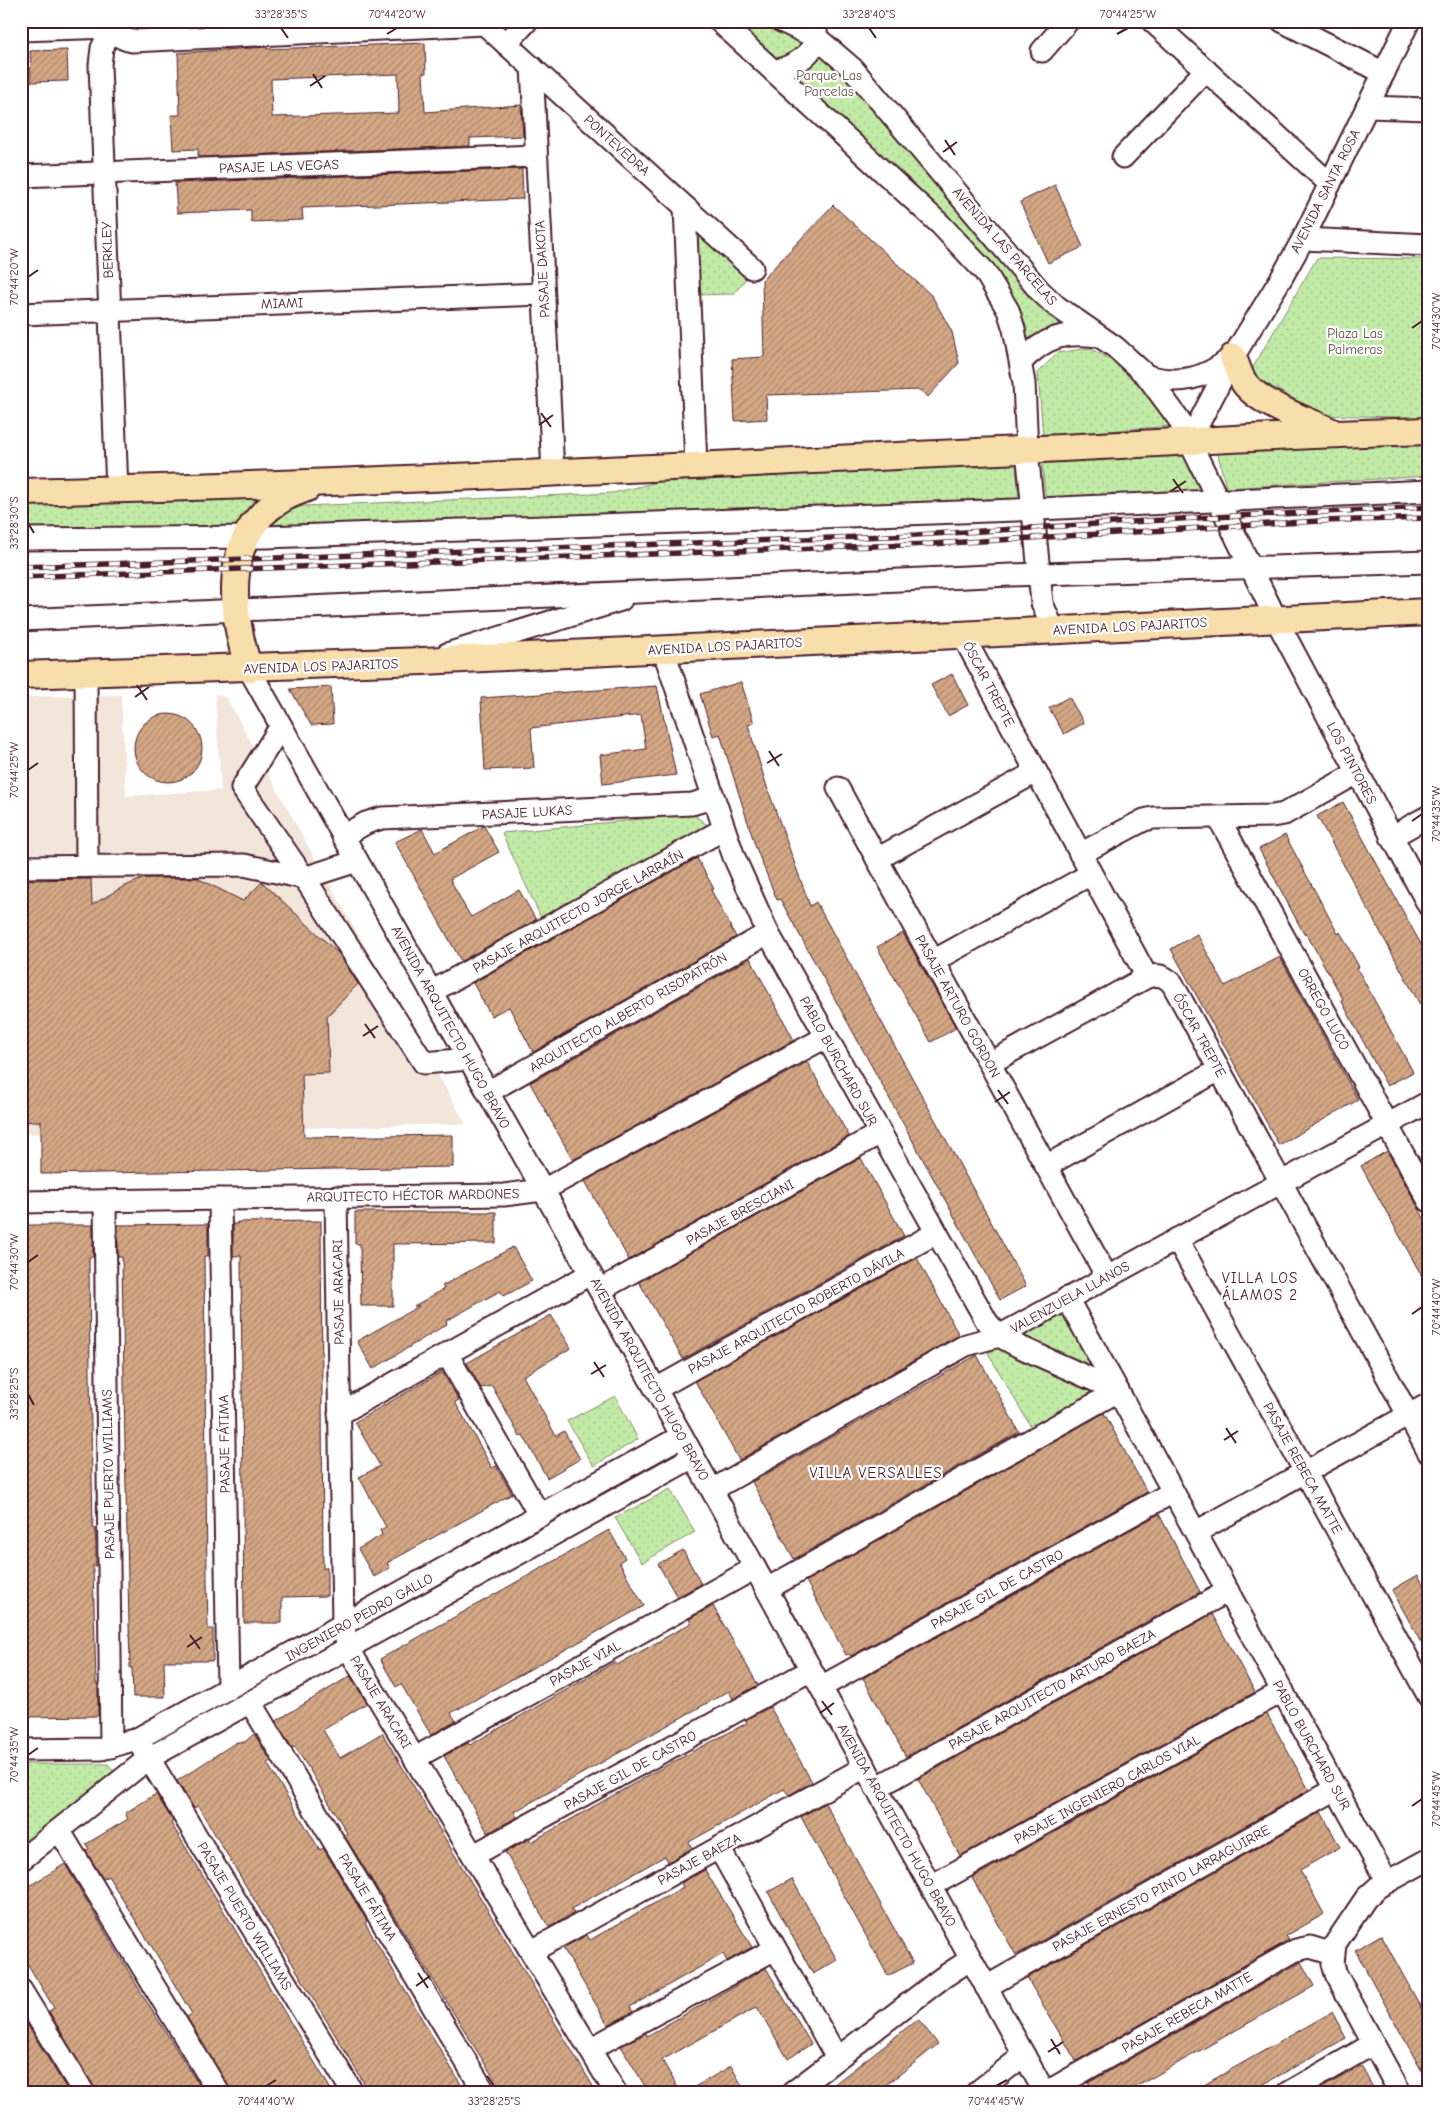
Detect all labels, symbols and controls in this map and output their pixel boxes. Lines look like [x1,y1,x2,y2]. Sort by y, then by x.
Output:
text: 33°28'35"S [255,7,308,21]
text: 70°44'20"W [368,7,426,21]
text: 33°28'40"S [843,7,896,21]
text: 70°44'25"W [1100,7,1157,21]
park label: Parque Las Parcelas [796,67,862,100]
street label: PONTEVEDRA [580,111,653,179]
street label: AVENIDA SANTA ROSA [1287,126,1364,256]
street label: PASAJE LAS VEGAS [219,156,340,177]
street label: AVENIDA LAS PARCELAS [949,184,1061,309]
street label: BERKLEY [98,220,117,279]
street label: PASAJE DAKOTA [531,220,554,318]
text: 70°44'20"W [7,248,21,306]
text: 70°44'30"W [1429,292,1443,350]
street label: MIAMI [260,294,304,313]
park label: Plaza Las Palmeras [1327,325,1383,358]
text: 33°28'30"S [7,496,21,550]
street label: AVENIDA LOS PAJARITOS [1052,614,1208,639]
street label: AVENIDA LOS PAJARITOS [647,634,803,659]
street label: ÓSCAR TREPTE [959,639,1018,730]
street label: AVENIDA LOS PAJARITOS [243,655,399,678]
street label: LOS PINTORES [1323,719,1380,807]
text: 70°44'25"W [7,741,21,798]
text: 70°44'35"W [1429,785,1443,842]
street label: PASAJE LUKAS [481,802,573,823]
street label: PASAJE ARQUITECTO JORGE LARRAÍN [470,846,687,977]
street label: AVENIDA ARQUITECTO HUGO BRAVO [387,923,514,1132]
street label: PASAJE ARTURO GORDON [911,932,1004,1081]
street label: ARQUITECTO ALBERTO RISOPATRÓN [526,949,730,1076]
street label: ORREGO LUCO [1294,965,1353,1053]
street label: ÓSCAR TREPTE [1169,990,1230,1081]
street label: PABLO BURCHARD SUR [796,994,881,1129]
street label: PASAJE BRESCIANI [683,1176,797,1249]
street label: ARQUITECTO HÉCTOR MARDONES [306,1185,520,1206]
text: 70°44'30"W [7,1233,21,1291]
street label: PASAJE ARACARI [329,1239,348,1345]
street label: PASAJE ARQUITECTO ROBERTO DÁVILA [685,1245,907,1378]
street label: VALENZUELA LLANOS [1008,1257,1133,1337]
district label: VILLA LOS ÁLAMOS 2 [1222,1269,1298,1304]
street label: AVENIDA ARQUITECTO HUGO BRAVO [586,1275,713,1484]
text: 70°44'40"W [1429,1278,1443,1335]
text: 33°28'25"S [7,1367,21,1420]
street label: PASAJE PUERTO WILLIAMS [99,1389,118,1559]
street label: PASAJE FÁTIMA [215,1395,234,1493]
street label: PASAJE REBECA MATTE [1259,1399,1346,1537]
district label: VILLA VERSALLES [810,1464,943,1482]
street label: PASAJE GIL DE CASTRO [928,1546,1067,1633]
street label: INGENIERO PEDRO GALLO [282,1570,436,1665]
street label: PASAJE ARQUITECTO ARTURO BAEZA [946,1625,1159,1754]
street label: PASAJE VIAL [547,1637,624,1690]
street label: PASAJE ARACARI [346,1652,415,1752]
street label: PABLO BURCHARD SUR [1269,1678,1354,1813]
street label: AVENIDA ARQUITECTO HUGO BRAVO [833,1721,960,1930]
text: 70°44'35"W [7,1726,21,1783]
street label: PASAJE GIL DE CASTRO [561,1727,700,1814]
street label: PASAJE INGENIERO CARLOS VIAL [1011,1731,1203,1848]
text: 70°44'45"W [1429,1770,1443,1827]
street label: PASAJE ERNESTO PINTO LARRAGUIRRE [1049,1821,1273,1956]
street label: PASAJE BAEZA [655,1830,744,1889]
street label: PASAJE PUERTO WILLIAMS [194,1839,296,1994]
street label: PASAJE FÁTIMA [335,1851,400,1944]
street label: PASAJE REBECA MATTE [1119,1968,1256,2057]
text: 70°44'40"W [238,2094,295,2108]
text: 33°28'25"S [468,2094,521,2108]
text: 70°44'45"W [968,2094,1025,2108]

